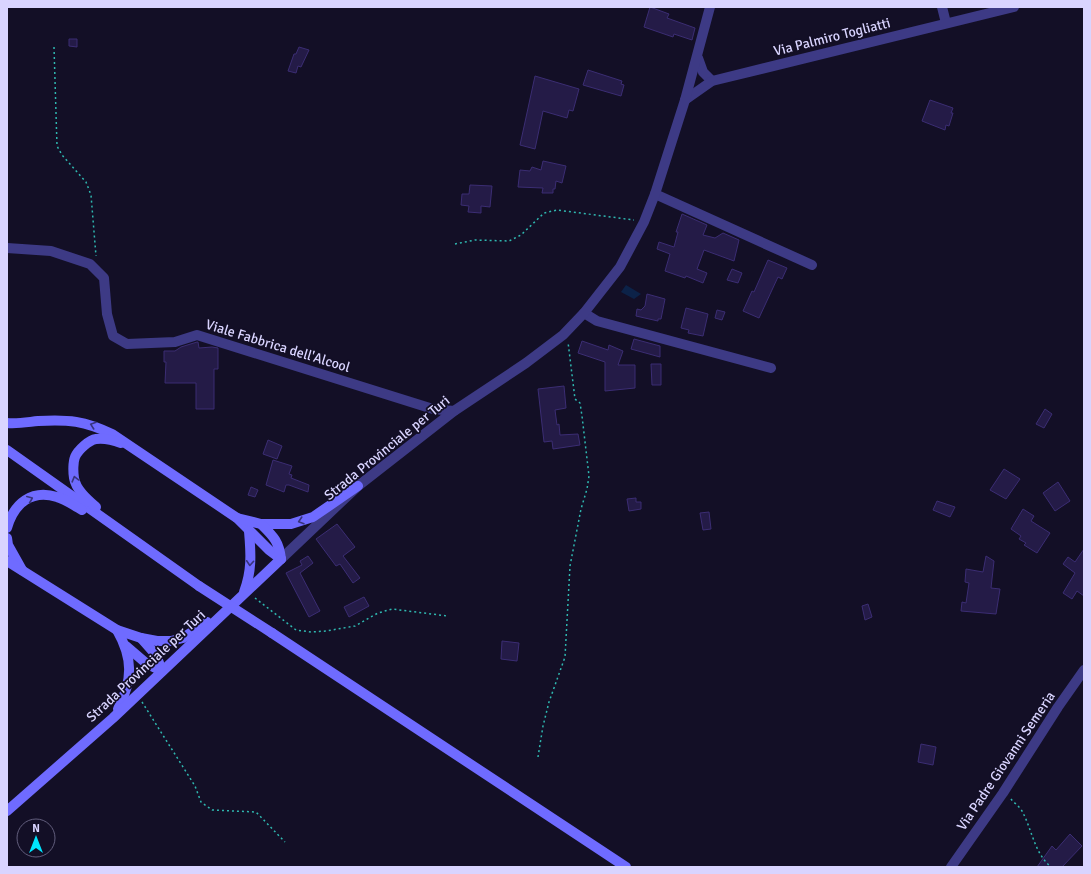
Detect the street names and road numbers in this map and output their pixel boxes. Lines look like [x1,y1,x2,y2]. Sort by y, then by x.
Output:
street label: Via Palmiro Togliatti [772,14,892,60]
street label: Viale Fabbrica dell'Alcool [204,316,352,376]
street label: Strada Provinciale per Turi [321,392,453,504]
street label: Strada Provinciale per Turi [83,606,209,726]
street label: Via Padre Giovanni Semeria [953,688,1059,834]

